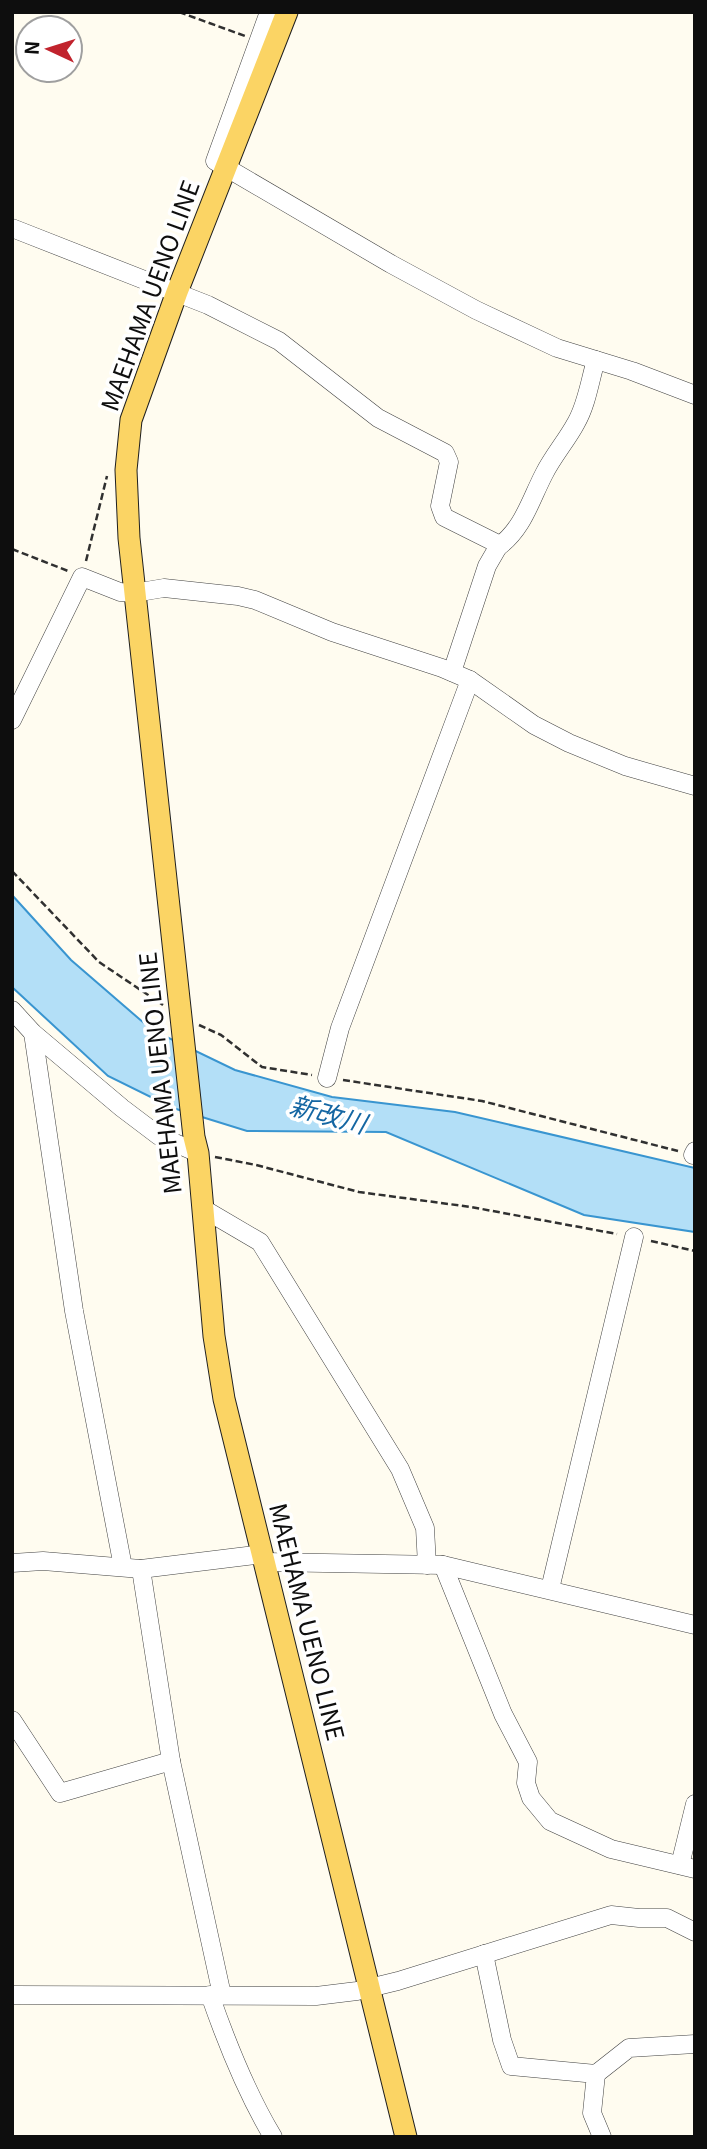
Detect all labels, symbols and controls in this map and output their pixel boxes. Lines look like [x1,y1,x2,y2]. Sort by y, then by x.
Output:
north arrow [14,14,84,84]
text: N [17,40,45,56]
street label: MAEHAMA UENO LINE [91,175,207,415]
street label: MAEHAMA UENO LINE [128,950,189,1196]
water label: 新改川 [286,1085,374,1141]
street label: MAEHAMA UENO LINE [262,1499,355,1744]

